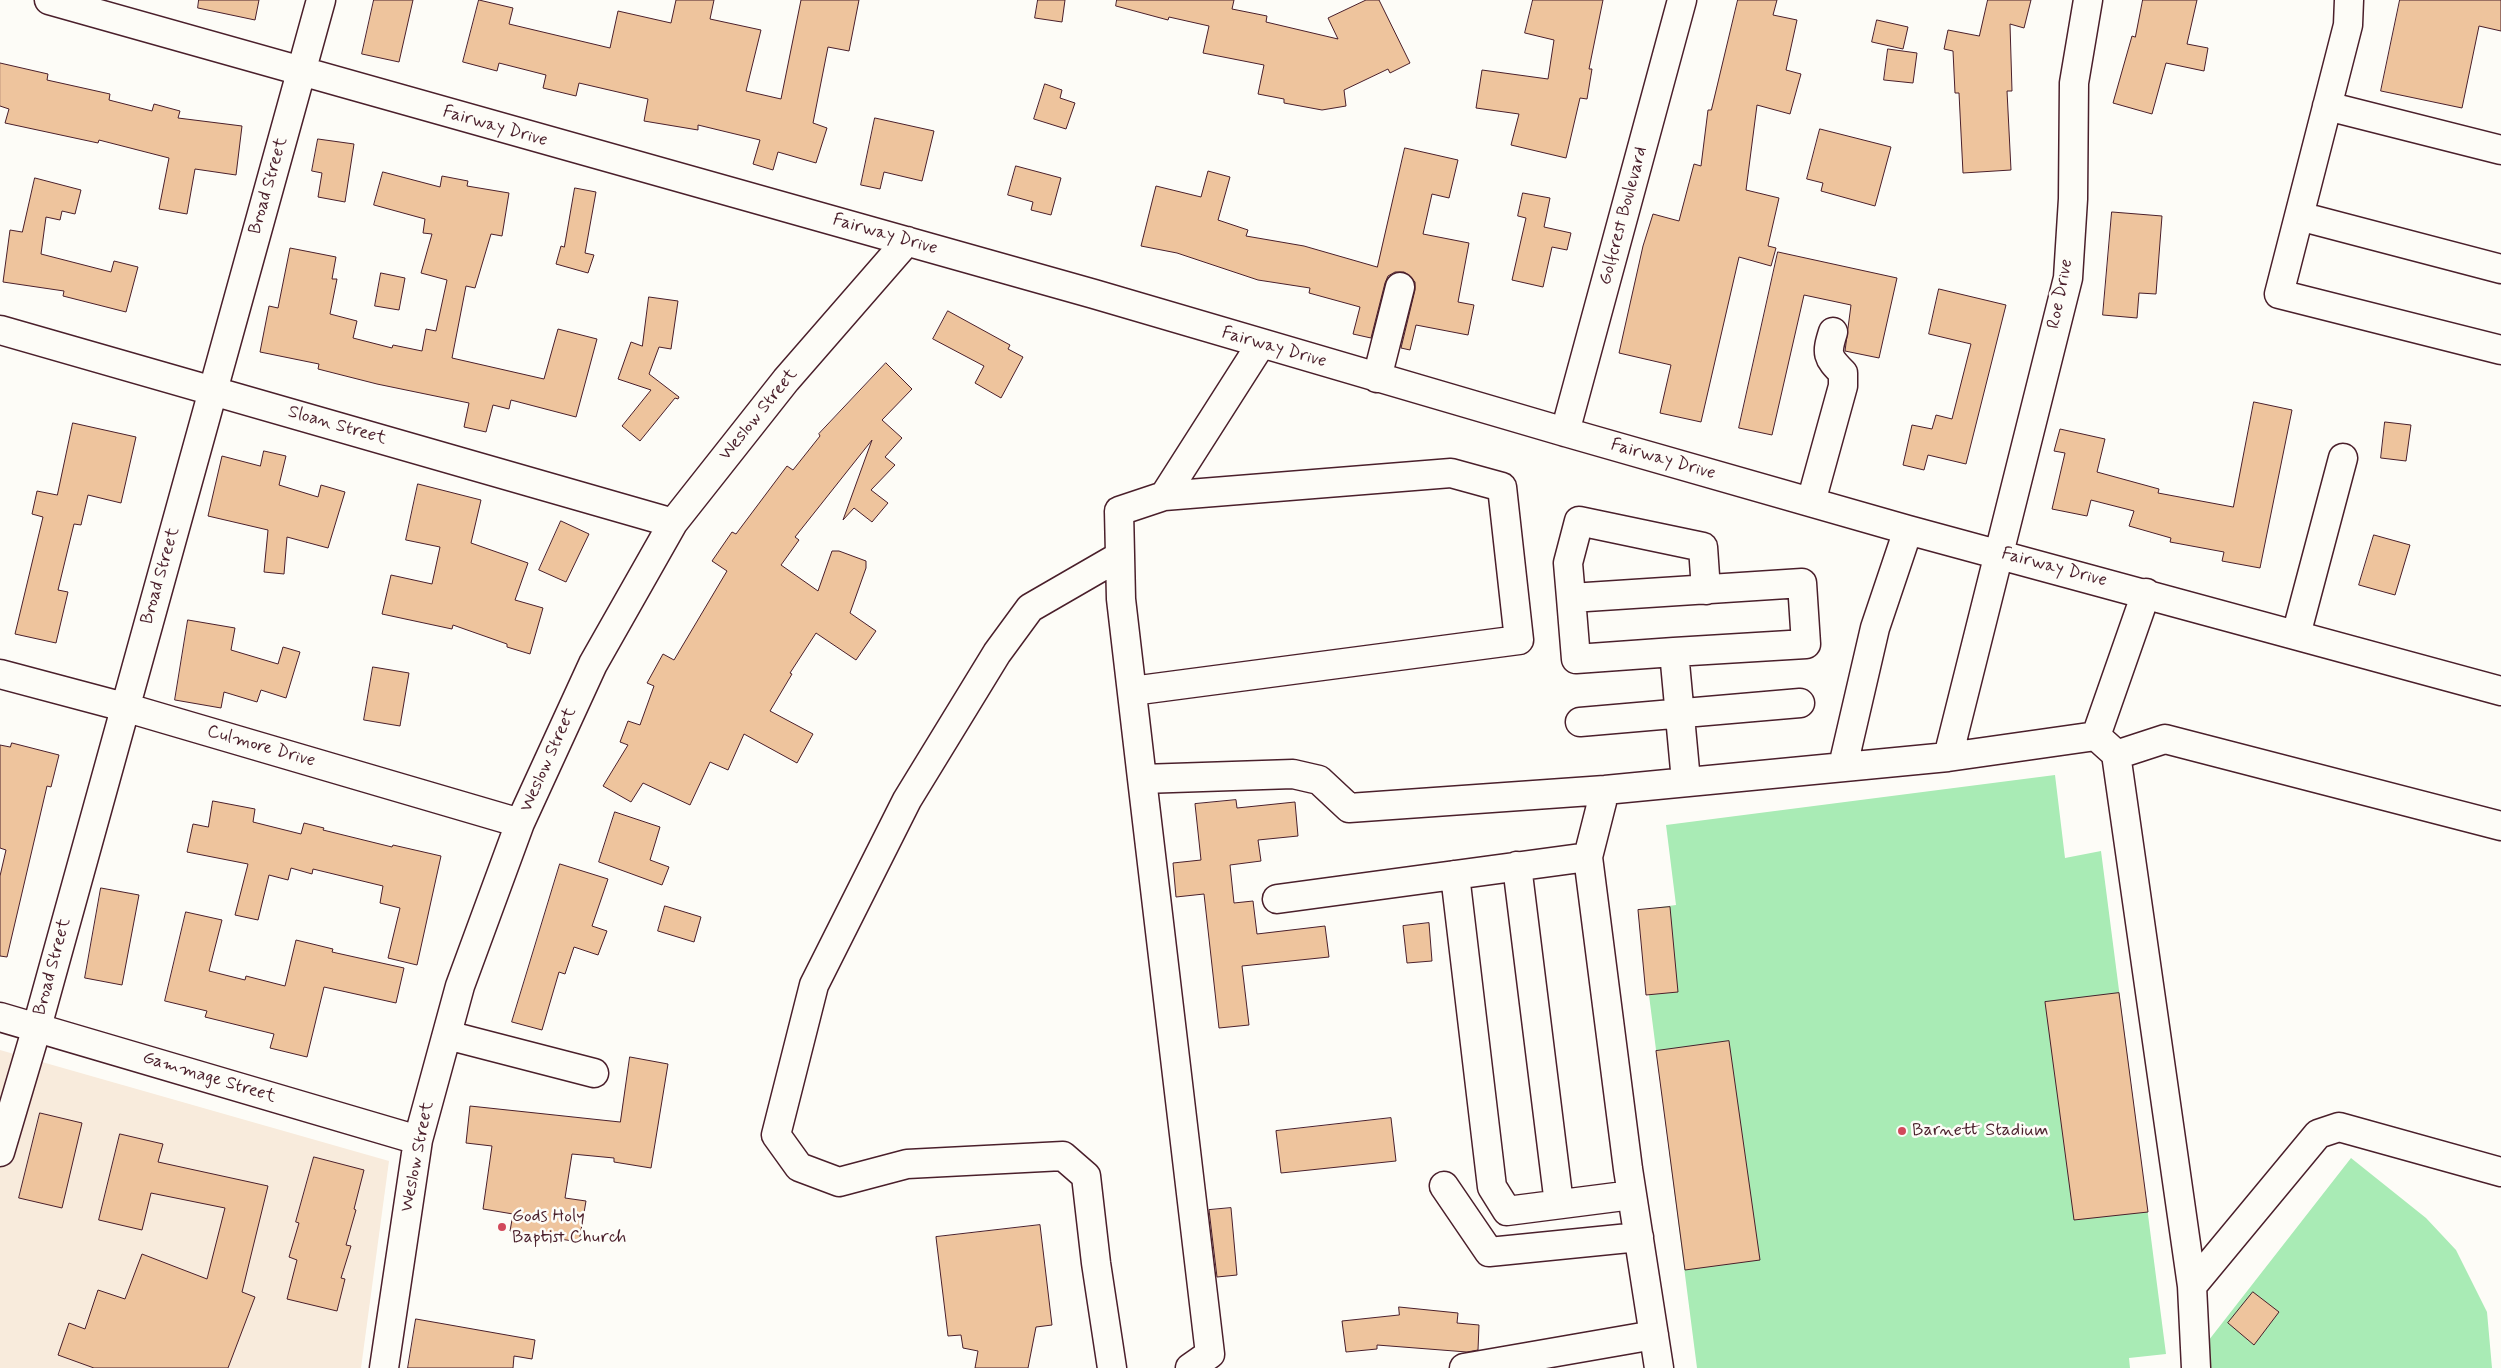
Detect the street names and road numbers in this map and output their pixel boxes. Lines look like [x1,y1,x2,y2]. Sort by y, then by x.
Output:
street label: Fairway Drive [440,102,550,152]
street label: Broad Street [245,135,293,237]
street label: Golfcrest Boulevard [1595,145,1653,287]
street label: Fairway Drive [830,210,940,260]
street label: Roe Drive [2044,257,2078,331]
street label: Fairway Drive [1219,323,1329,373]
street label: Weslow Street [715,365,803,465]
street label: Sloan Street [285,402,389,450]
street label: Fairway Drive [1608,435,1718,485]
street label: Broad Street [137,525,185,627]
street label: Fairway Drive [1999,544,2109,592]
street label: Weslow Street [516,704,582,816]
street label: Culmore Drive [204,721,318,773]
street label: Broad Street [30,916,76,1018]
street label: Gammage Street [140,1047,278,1109]
street label: Weslow Street [397,1100,439,1214]

